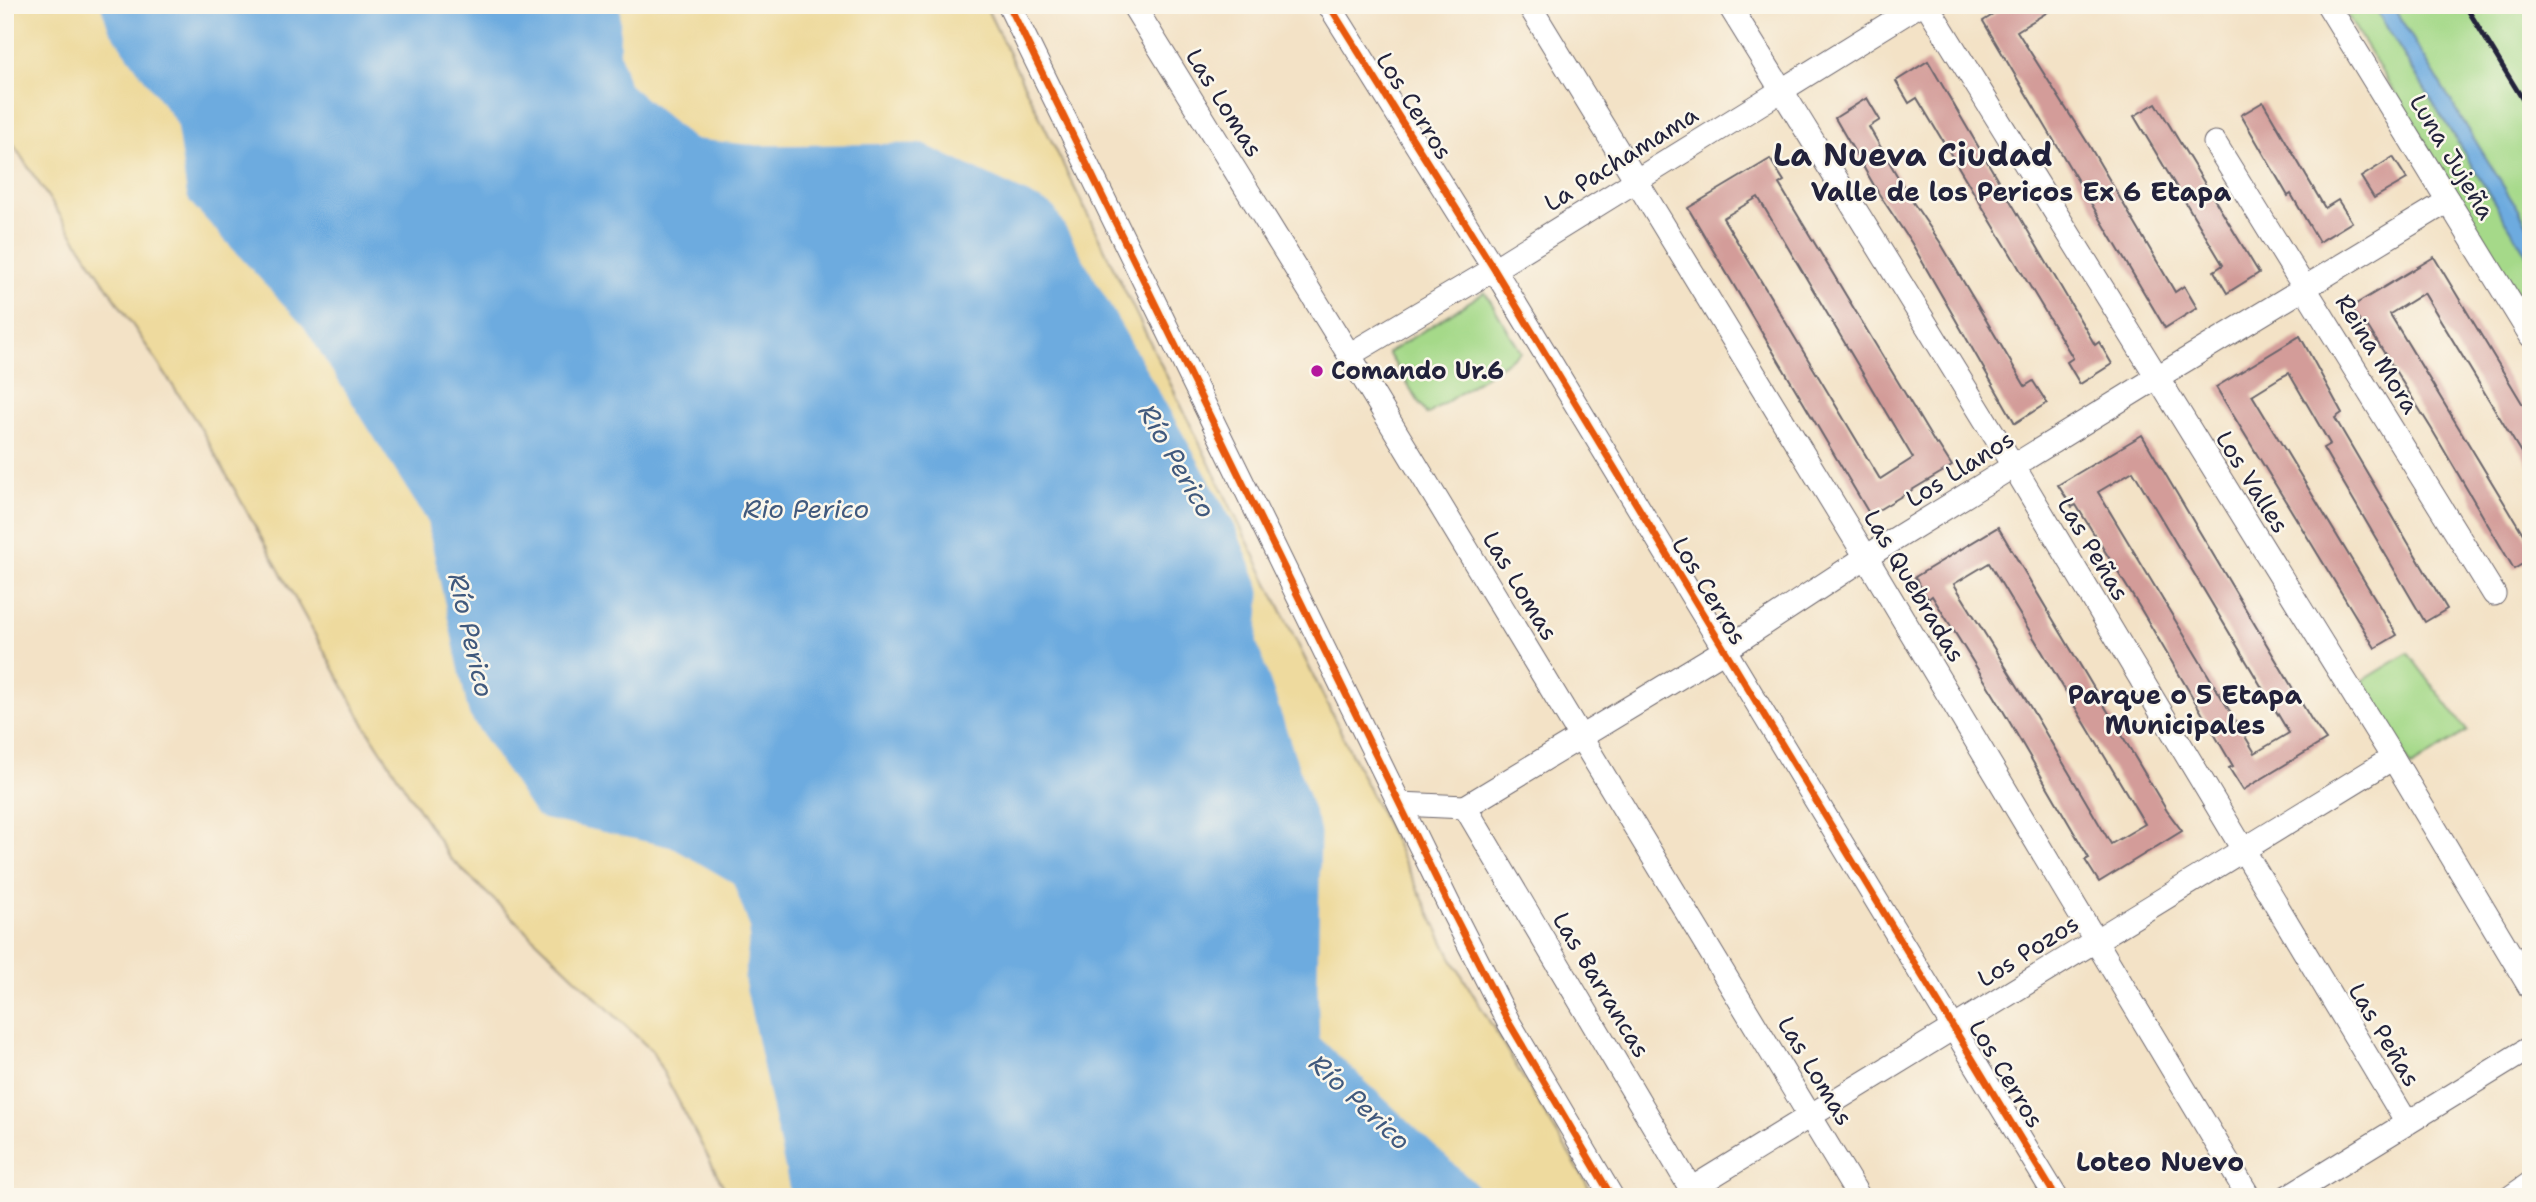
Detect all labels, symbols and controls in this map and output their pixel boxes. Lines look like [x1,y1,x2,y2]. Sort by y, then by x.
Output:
street label: Las Lomas [1178,43,1270,163]
street label: Los Cerros [1368,46,1460,166]
street label: Luna Jujeña [2402,88,2502,226]
street label: La Pachamama [1538,99,1704,219]
district label: La Nueva Ciudad [1773,133,2053,176]
district label: Valle de los Pericos Ex 6 Etapa [1811,174,2231,209]
street label: Reina Mora [2328,288,2426,420]
place label: Comando Ur.6 [1331,355,1504,387]
marker: Comando Ur.6 [1309,363,1325,379]
water label: Río Perico [1131,397,1224,524]
street label: Los Llanos [1900,423,2020,515]
street label: Los Valles [2208,425,2296,539]
water label: Rio Perico [743,491,869,526]
street label: Las Peñas [2050,491,2136,607]
street label: Las Quebradas [1856,504,1972,668]
street label: Las Lomas [1475,525,1565,647]
street label: Los Cerros [1664,531,1754,651]
water label: Río Perico [440,569,503,700]
district label: Parque o 5 Etapa Municipales [2068,677,2302,742]
street label: Las Barrancas [1545,906,1657,1064]
street label: Los Pozos [1971,907,2085,995]
street label: Las Peñas [2341,977,2427,1093]
street label: Las Lomas [1770,1010,1860,1132]
street label: Los Cerros [1961,1014,2051,1134]
water label: Río Perico [1302,1046,1419,1158]
district label: Loteo Nuevo [2076,1144,2244,1179]

